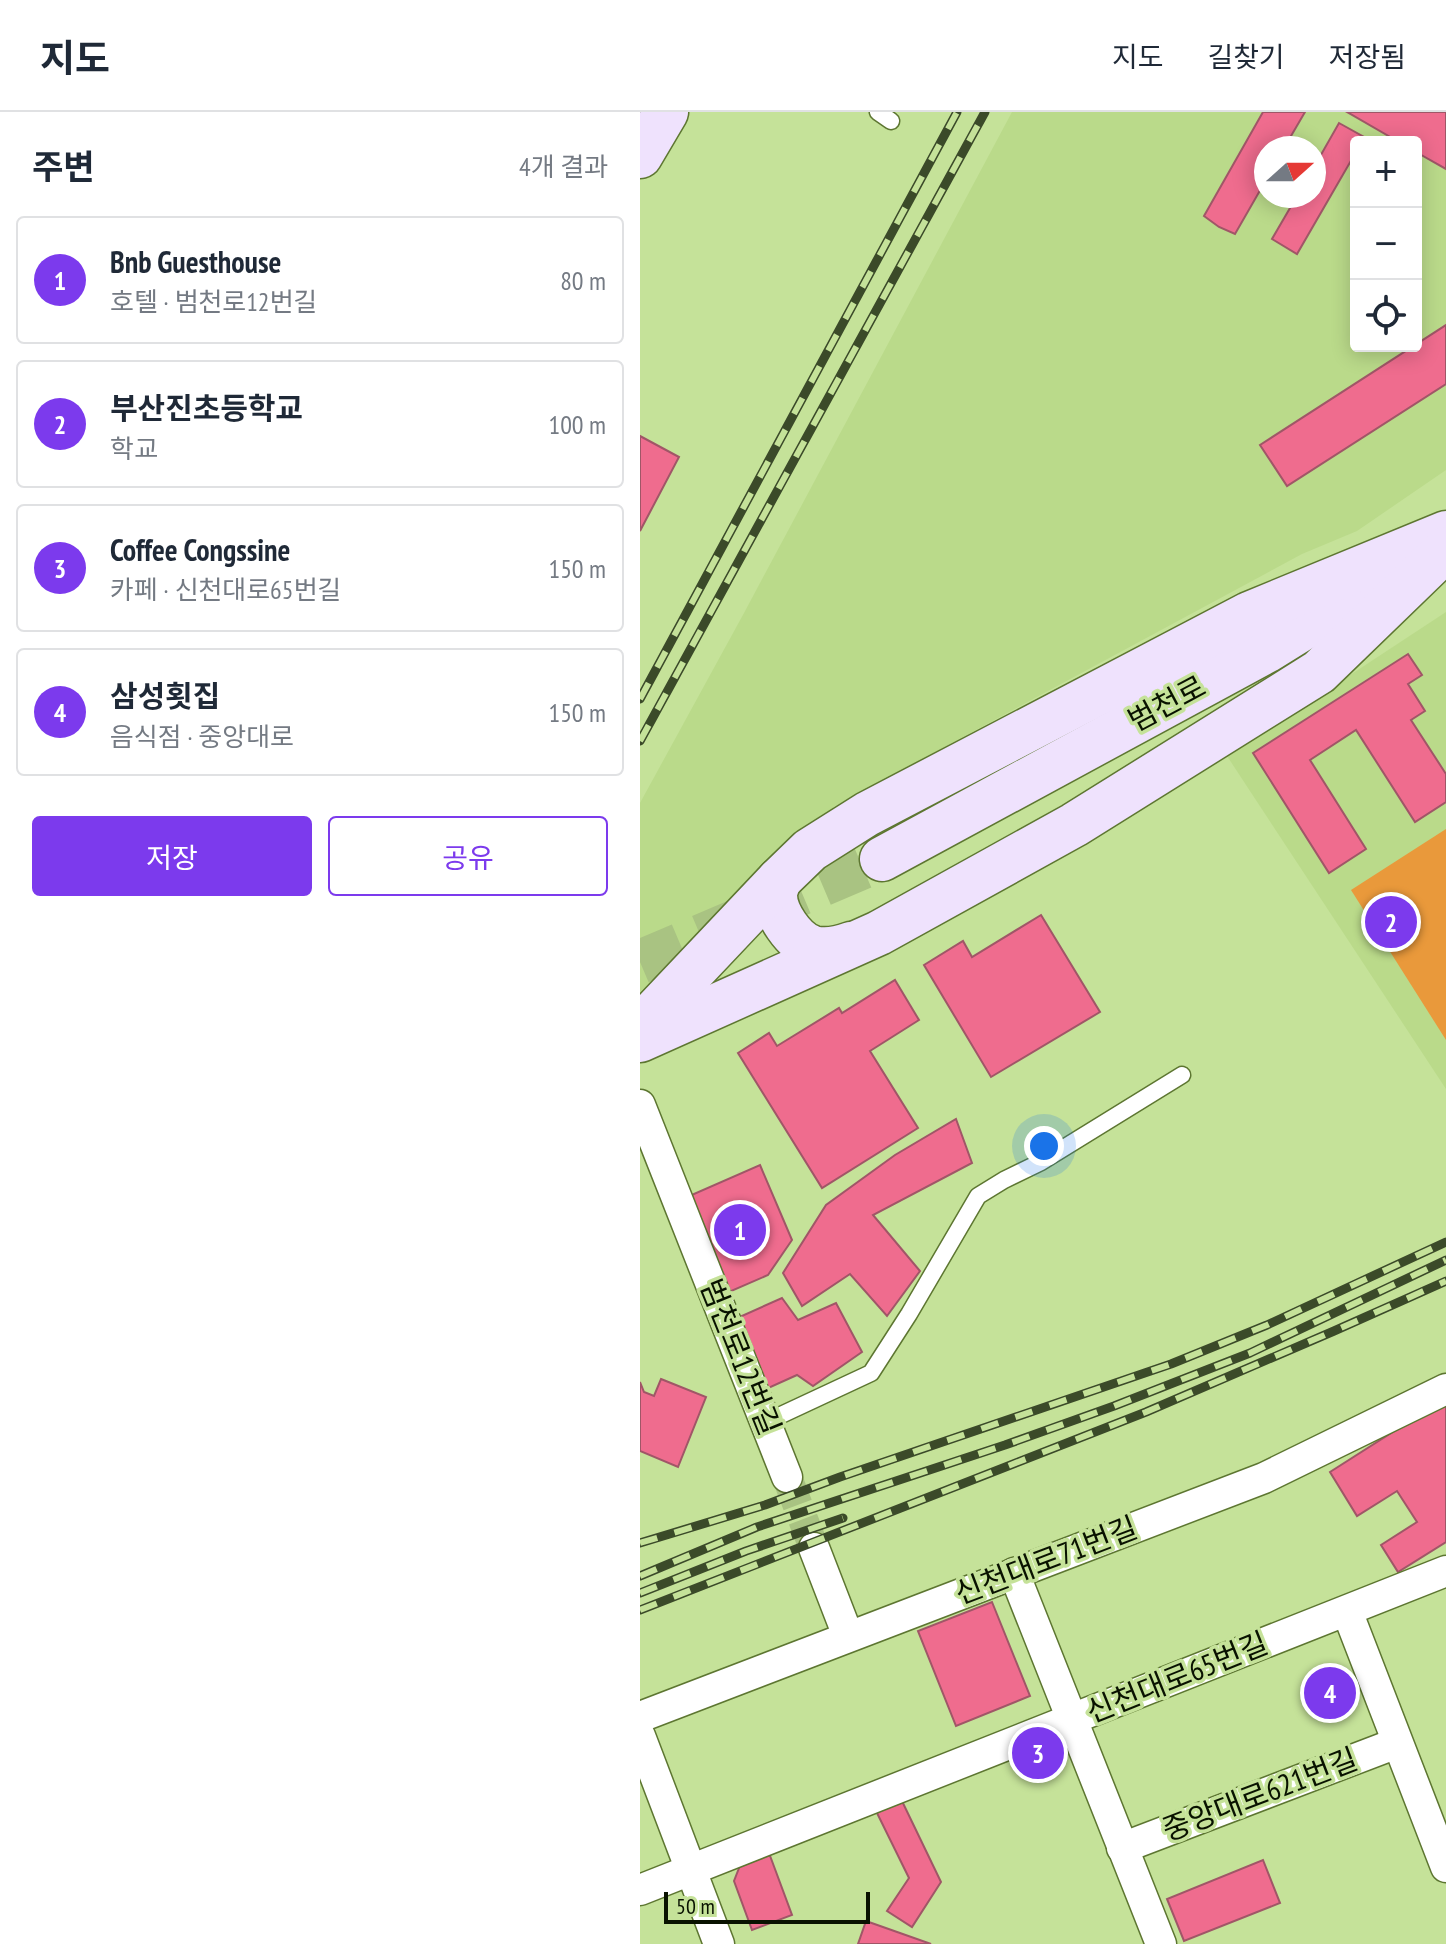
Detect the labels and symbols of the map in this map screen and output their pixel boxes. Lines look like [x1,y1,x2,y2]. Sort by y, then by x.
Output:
north arrow [1254,136,1326,208]
street label: 범천로 [1121,666,1212,739]
pin: 2 [1365,892,1417,952]
your location [1024,1126,1064,1166]
pin: 1 [714,1200,766,1260]
street label: 범천로12번길 [692,1273,790,1440]
street label: 신천대로71번길 [949,1507,1142,1612]
street label: 신천대로65번길 [1080,1622,1273,1731]
pin: 4 [1304,1663,1356,1723]
pin: 3 [1012,1723,1064,1783]
street label: 중앙대로621번길 [1156,1738,1363,1849]
scale bar [664,1888,870,1924]

